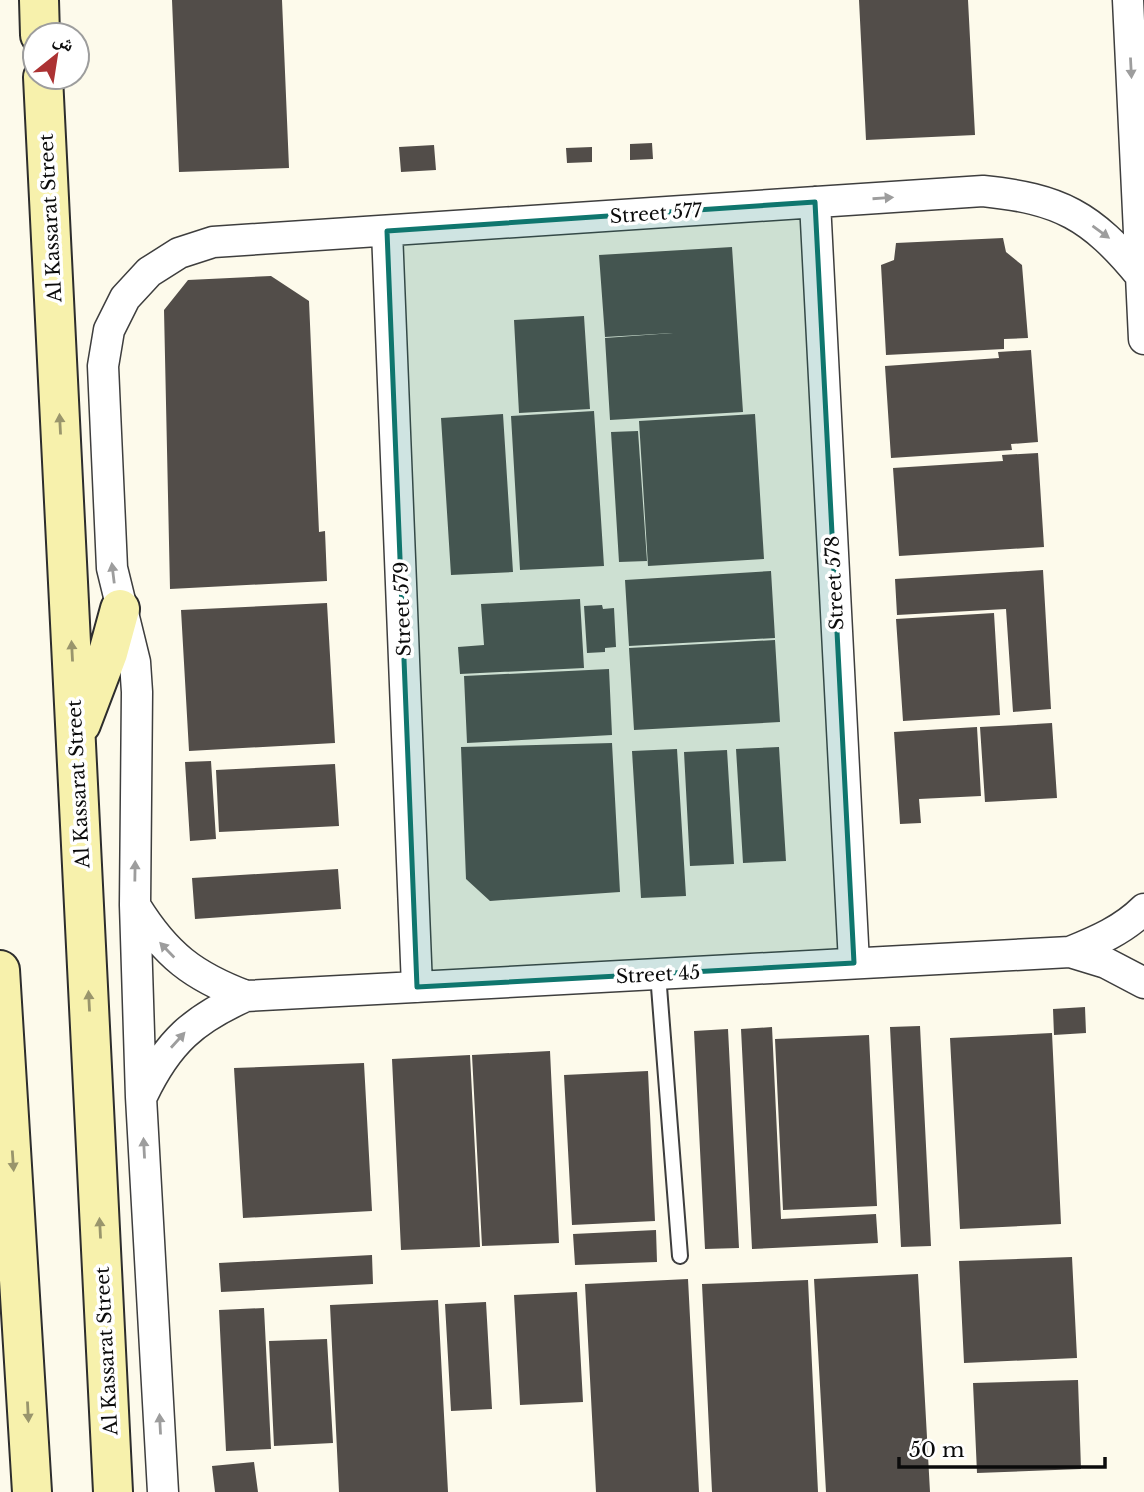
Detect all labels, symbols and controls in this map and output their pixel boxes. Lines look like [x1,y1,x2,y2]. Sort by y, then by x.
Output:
north arrow [21,21,91,91]
text: ش [50,27,79,57]
one-way arrow [1126,57,1137,79]
street label: Al Kassarat Street [35,132,66,304]
one-way arrow [872,192,894,203]
street label: Street 577 [609,199,703,228]
one-way arrow [1092,225,1110,239]
one-way arrow [55,413,66,435]
street label: Street 578 [821,535,848,631]
street label: Street 579 [389,561,416,657]
one-way arrow [108,562,119,584]
one-way arrow [66,640,77,662]
street label: Al Kassarat Street [63,698,94,870]
one-way arrow [129,860,141,882]
one-way arrow [160,942,176,959]
street label: Street 45 [615,961,701,988]
one-way arrow [83,990,94,1012]
one-way arrow [170,1031,186,1049]
one-way arrow [139,1137,150,1159]
one-way arrow [8,1150,19,1172]
one-way arrow [95,1217,106,1239]
street label: Al Kassarat Street [91,1265,122,1437]
one-way arrow [23,1401,34,1423]
one-way arrow [154,1413,165,1435]
scale bar [899,1426,1106,1470]
text: 50 m [909,1437,965,1463]

